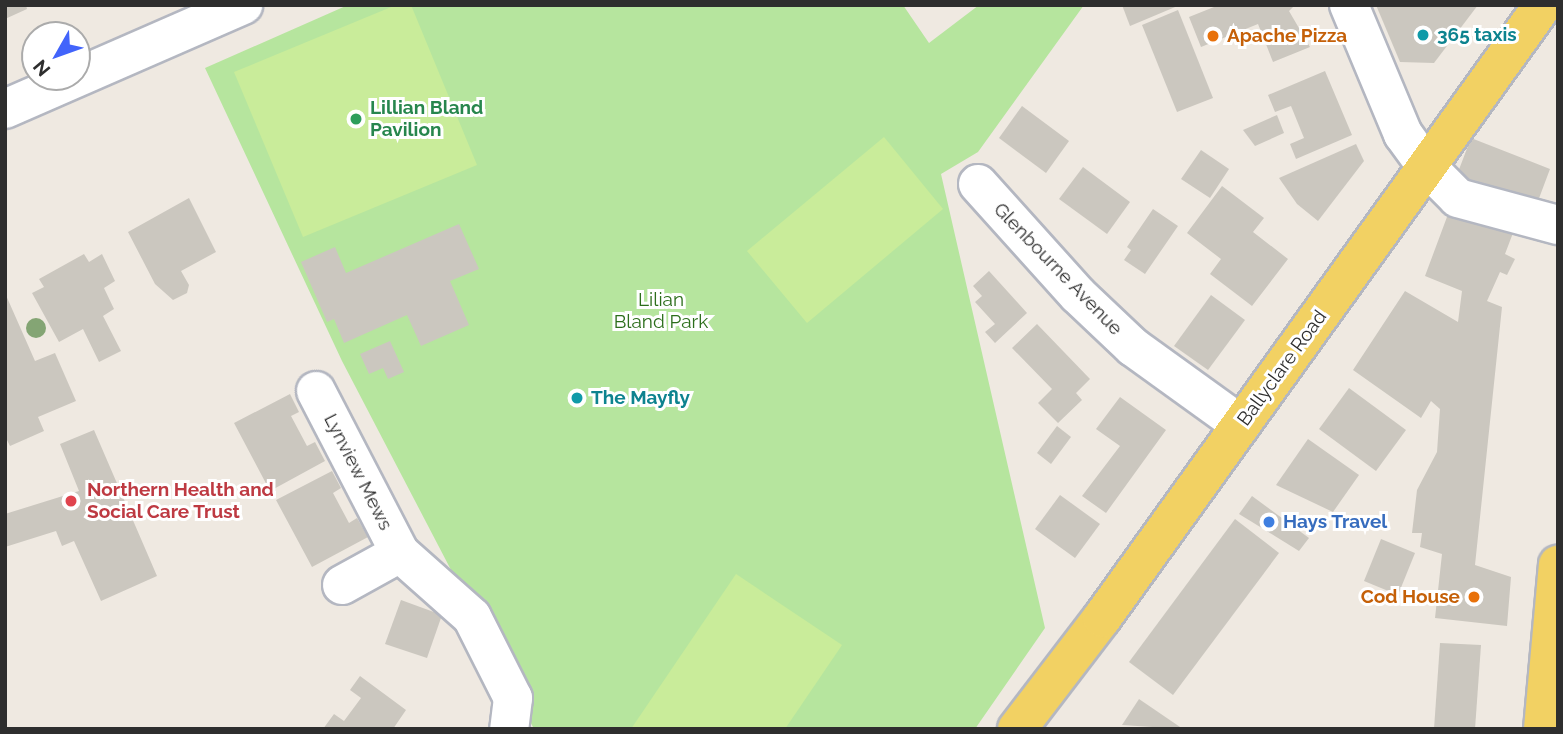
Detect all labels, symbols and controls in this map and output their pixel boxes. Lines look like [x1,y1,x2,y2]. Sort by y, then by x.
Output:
north arrow [21,21,91,91]
place label: 365 taxis [1437,24,1517,46]
place label: Apache Pizza [1227,25,1347,47]
marker: 365 taxis [1415,27,1431,43]
marker: Apache Pizza [1205,28,1221,44]
text: N [28,56,55,81]
place label: Lillian Bland Pavilion [370,97,483,141]
marker: Lillian Bland Pavilion [348,111,364,127]
street label: Glenbourne Avenue [989,198,1127,340]
park label: Lilian Bland Park [614,289,708,333]
street label: Ballyclare Road [1233,306,1331,430]
place label: The Mayfly [591,387,690,409]
marker: The Mayfly [569,390,585,406]
street label: Lynview Mews [319,410,397,534]
place label: Northern Health and Social Care Trust [87,479,274,523]
marker: Northern Health and Social Care Trust [61,491,81,511]
place label: Hays Travel [1283,511,1388,533]
marker: Hays Travel [1261,514,1277,530]
place label: Cod House [1361,586,1460,608]
marker: Cod House [1466,589,1482,605]

